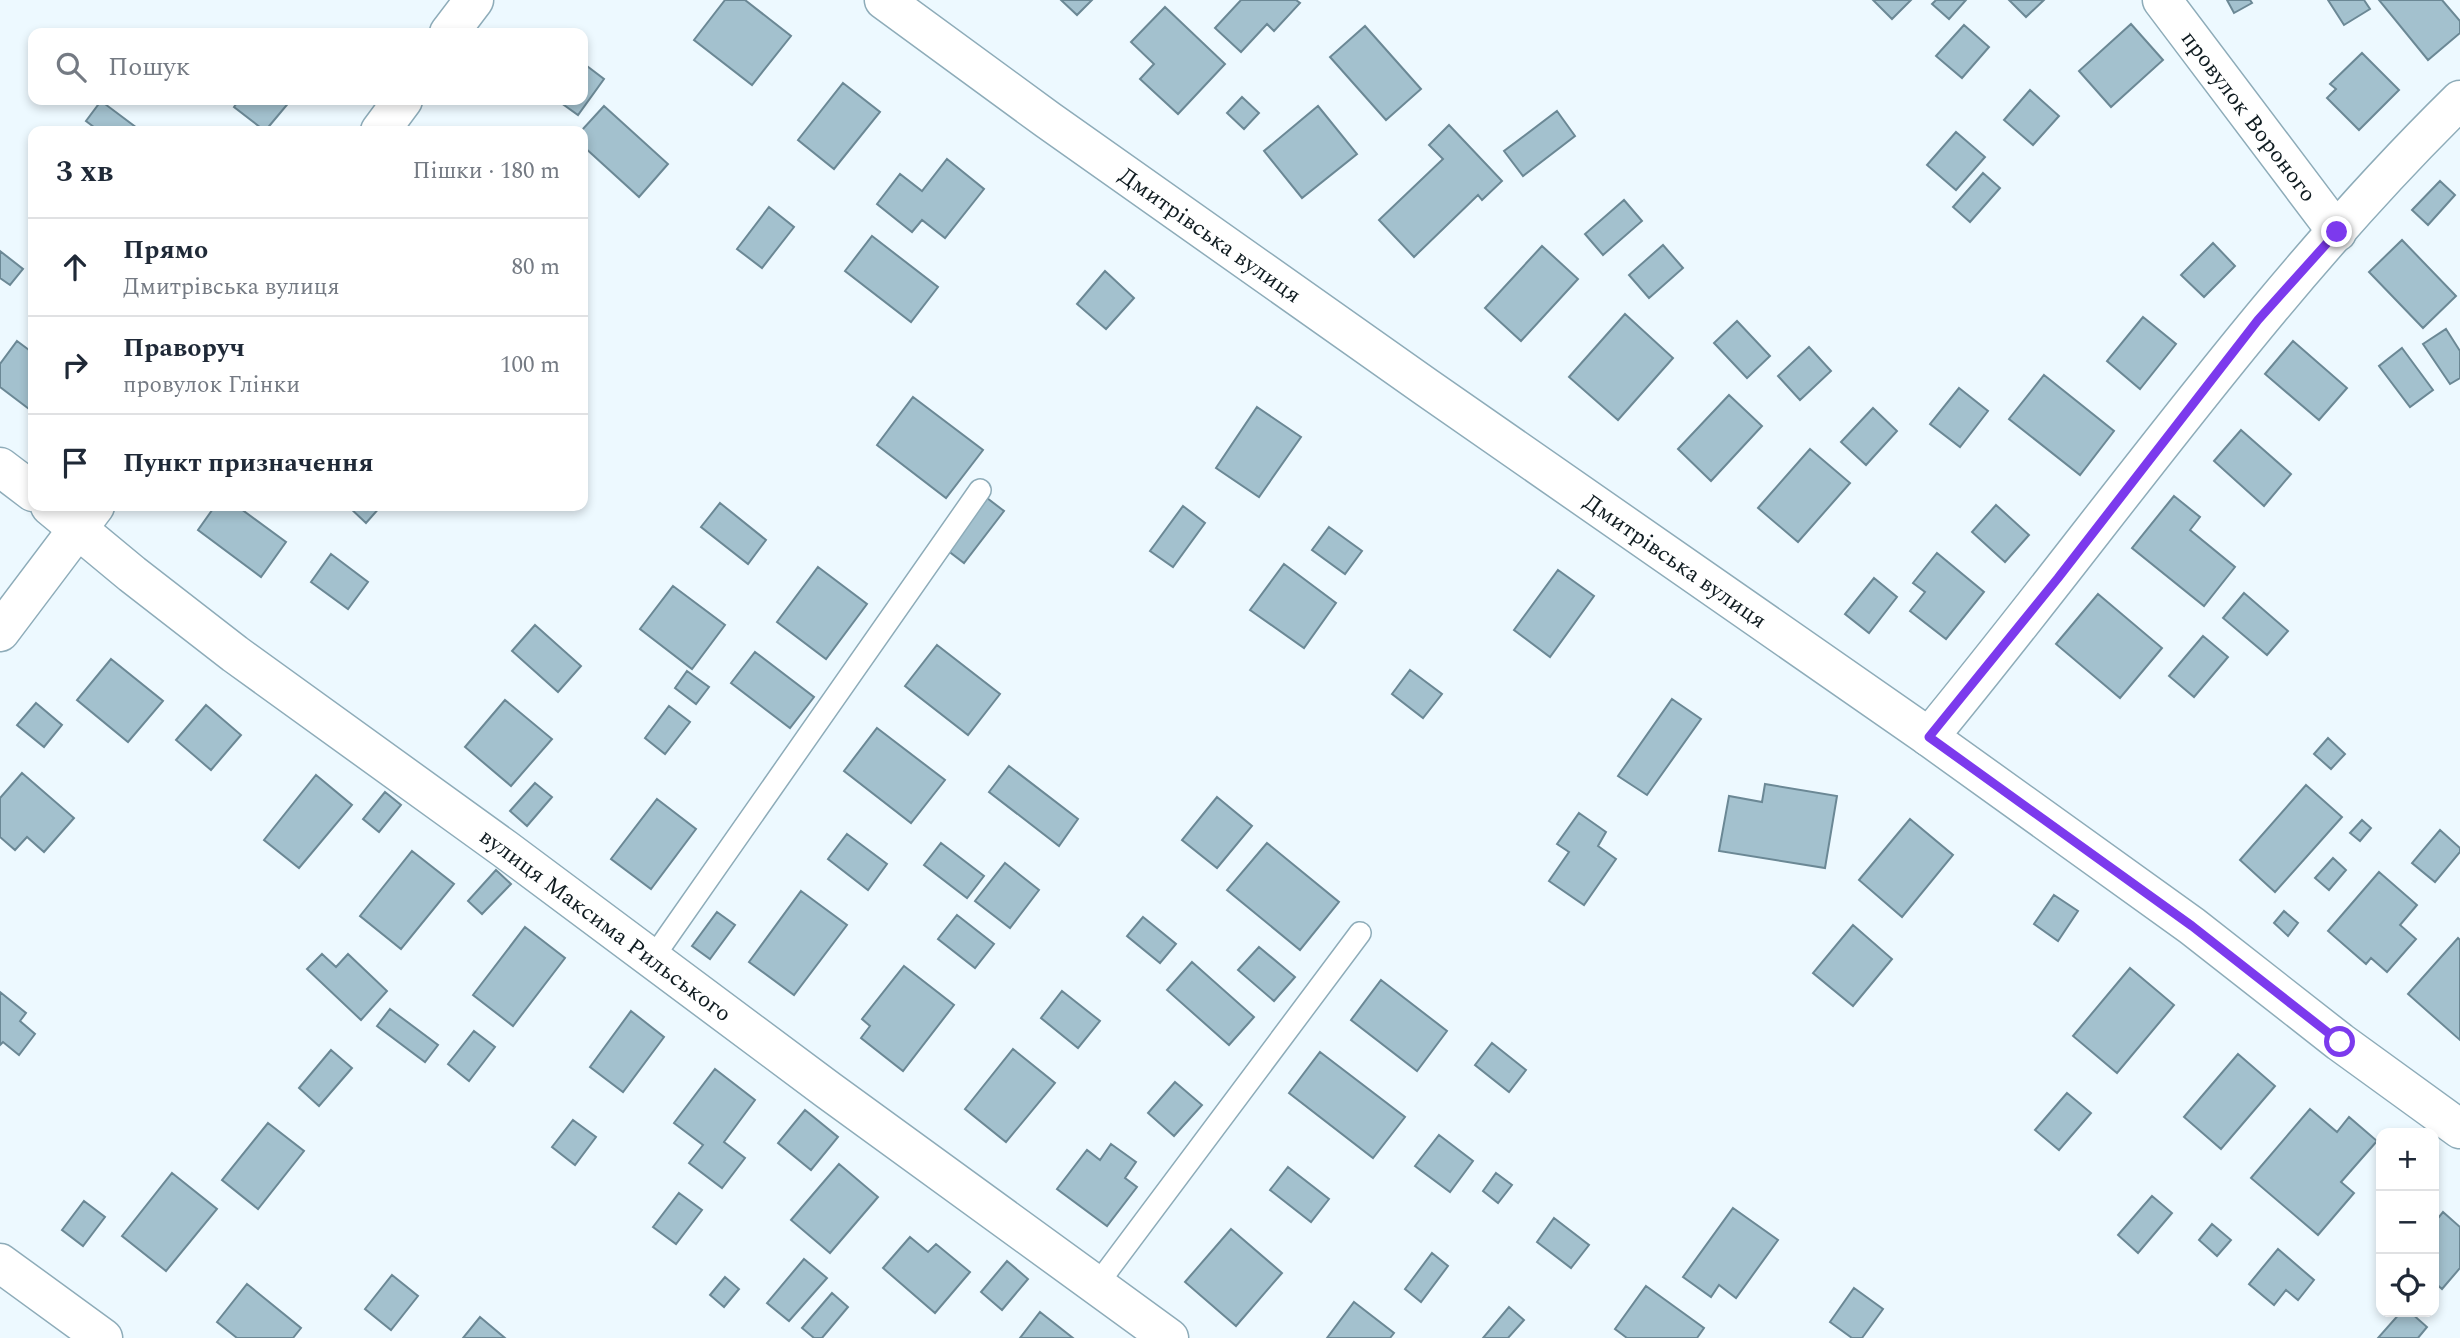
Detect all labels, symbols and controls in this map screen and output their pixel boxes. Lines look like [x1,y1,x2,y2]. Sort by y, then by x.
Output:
street label: провулок Вороного [2172,23,2325,210]
search box [28,28,588,105]
text: Пошук [108,47,190,87]
icon: search [52,48,90,86]
text: 3 хв [56,149,113,195]
text: Пішки · 180 m [412,154,560,189]
street label: Дмитрівська вулиця [1111,159,1308,313]
route end [2321,216,2352,247]
text: Прямо [123,230,208,270]
icon: ahead [56,248,94,286]
text: 80 m [511,250,560,285]
text: Дмитрівська вулиця [123,270,340,305]
text: Праворуч [123,328,245,368]
icon: right [56,346,94,384]
text: 100 m [500,348,560,383]
text: провулок Глінки [123,368,300,403]
text: Пункт призначення [123,443,374,483]
icon: arrive [56,444,94,482]
street label: Дмитрівська вулиця [1576,486,1774,638]
street label: вулиця Максима Рильського [472,820,739,1031]
route start [2324,1026,2355,1057]
map controls [2376,1128,2439,1317]
button: + [2376,1128,2439,1191]
button: − [2376,1191,2439,1254]
button: locate [2376,1254,2439,1317]

